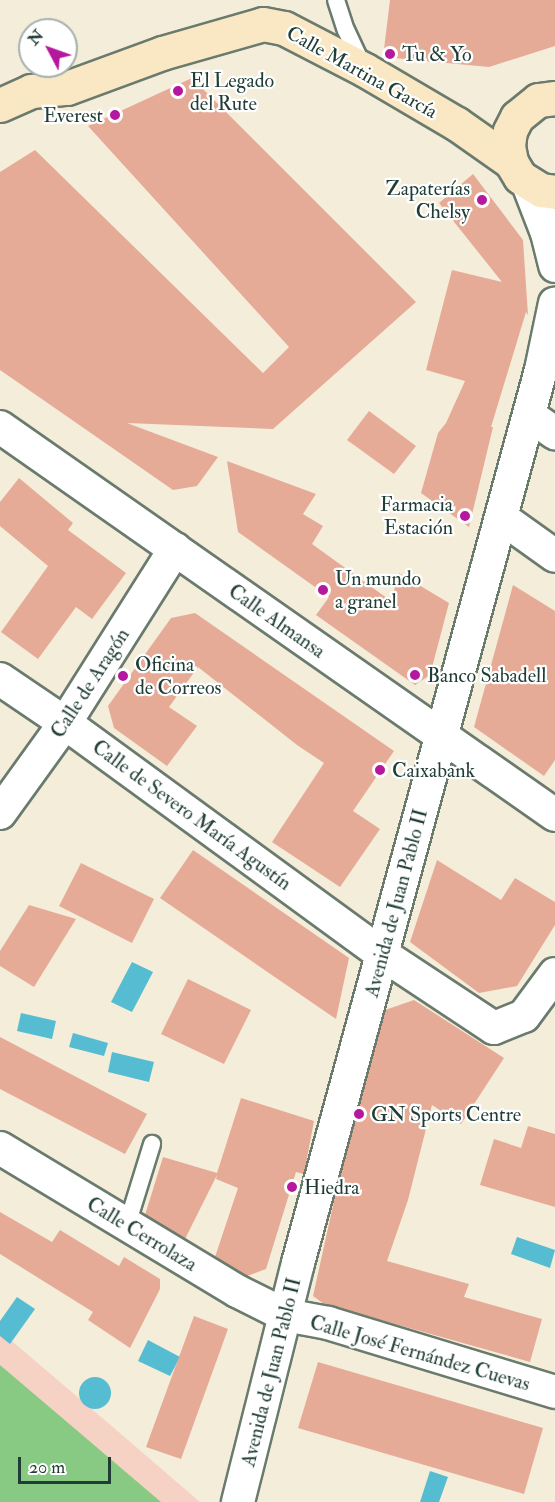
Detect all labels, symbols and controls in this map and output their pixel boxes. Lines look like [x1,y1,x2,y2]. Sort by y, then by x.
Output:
north arrow [18,18,78,78]
street label: Calle Martina García [282,21,442,123]
text: N [24,26,48,49]
place label: Tu & Yo [402,42,472,66]
marker: Tu & Yo [383,47,397,61]
place label: El Legado del Rute [190,68,274,115]
marker: El Legado del Rute [171,84,185,98]
place label: Everest [43,103,103,127]
marker: Everest [108,108,122,122]
place label: Zapaterías Chelsy [386,176,470,223]
marker: Zapaterías Chelsy [475,193,489,207]
place label: Farmacia Estación [380,492,453,539]
marker: Farmacia Estación [458,509,472,523]
place label: Un mundo a granel [335,566,421,613]
street label: Calle Almansa [224,579,330,663]
marker: Un mundo a granel [316,583,330,597]
street label: Calle de Aragón [46,624,134,742]
place label: Oficina de Correos [135,652,221,699]
place label: Banco Sabadell [427,663,546,687]
marker: Banco Sabadell [408,668,422,682]
marker: Oficina de Correos [116,669,130,683]
street label: Calle de Severo María Agustín [88,735,296,895]
place label: Caixabank [392,758,475,782]
marker: Caixabank [373,763,387,777]
street label: Avenida de Juan Pablo II [359,806,433,1000]
place label: GN Sports Centre [371,1102,521,1126]
marker: GN Sports Centre [352,1107,366,1121]
place label: Hiedra [304,1175,359,1199]
marker: Hiedra [285,1180,299,1194]
street label: Calle Cerrolaza [83,1192,201,1276]
street label: Avenida de Juan Pablo II [236,1275,306,1469]
street label: Calle José Fernández Cuevas [307,1310,533,1396]
scale bar [21,1445,114,1483]
text: 20 m [29,1456,65,1479]

